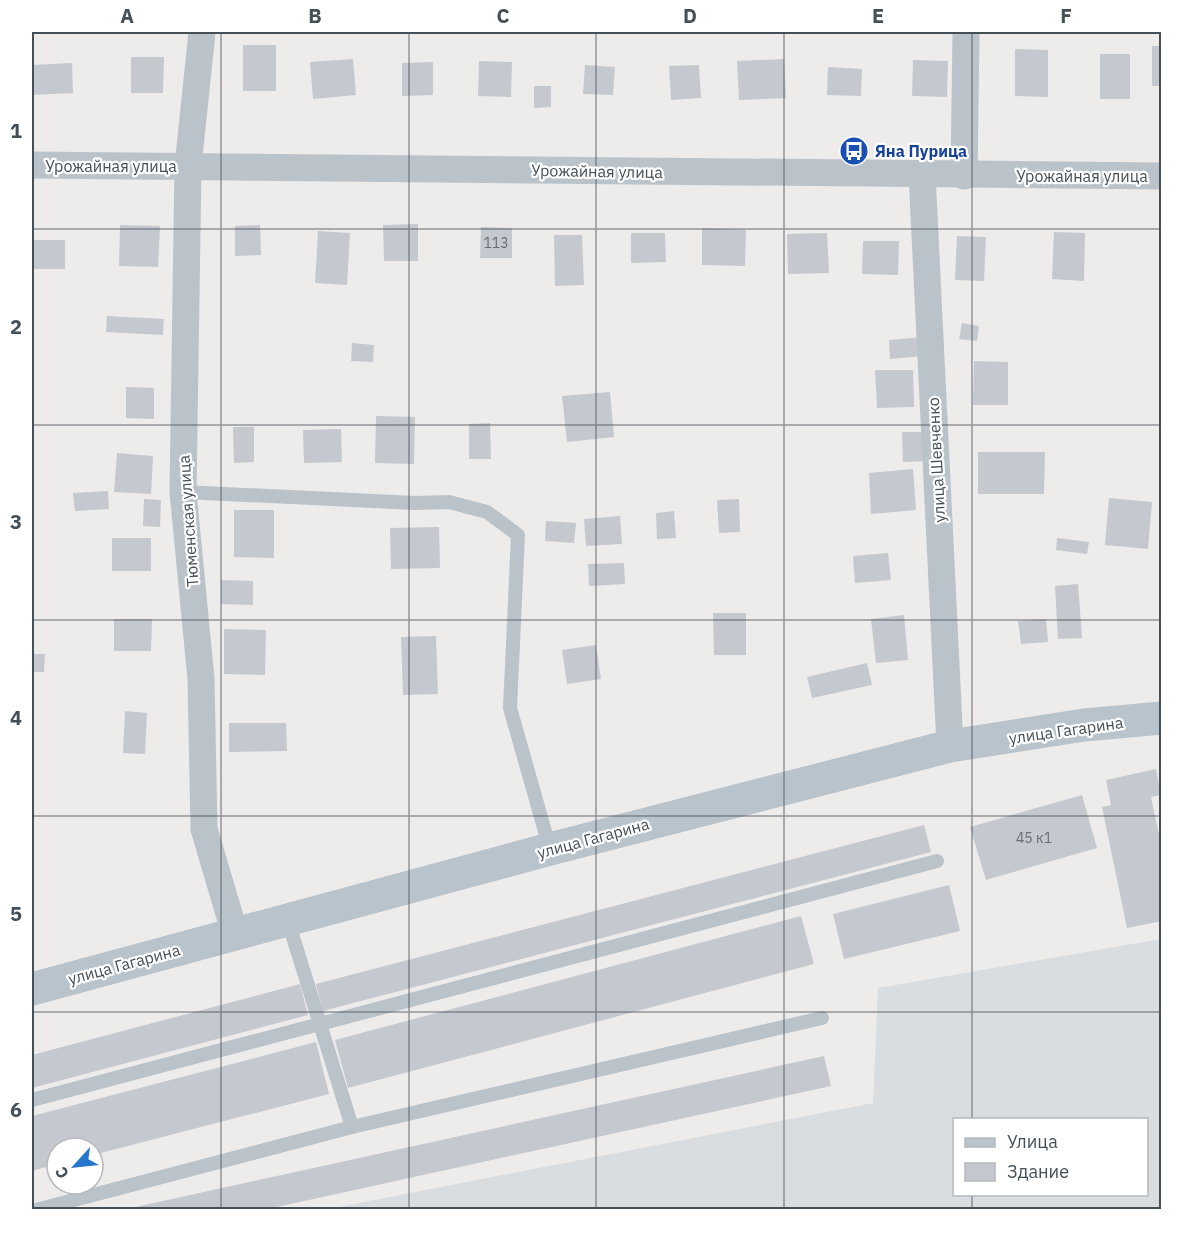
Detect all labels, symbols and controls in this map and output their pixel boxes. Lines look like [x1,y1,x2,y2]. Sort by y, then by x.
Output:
text: A [120,2,134,29]
text: B [308,2,322,29]
text: C [496,2,510,29]
text: D [683,2,697,29]
text: E [872,2,884,29]
text: F [1060,2,1072,29]
text: 1 [10,117,22,144]
bus stop icon: Яна Пурица [838,135,870,167]
place label: Яна Пурица [875,141,967,161]
street label: Урожайная улица [45,156,177,176]
street label: Урожайная улица [531,160,663,182]
street label: Урожайная улица [1016,166,1148,186]
house number: 113 [483,234,509,252]
text: 2 [10,313,22,340]
street label: улица Шевченко [923,397,949,523]
street label: Тюменская улица [173,454,203,588]
text: 3 [10,508,22,535]
text: 4 [10,704,22,731]
street label: улица Гагарина [1008,712,1125,748]
street label: улица Гагарина [535,813,652,863]
house number: 45 к1 [1016,829,1052,847]
text: 5 [10,900,22,927]
street label: улица Гагарина [66,939,183,989]
text: 6 [10,1096,22,1123]
legend [953,1118,1148,1196]
text: Улица [1007,1130,1058,1153]
north arrow [45,1136,105,1196]
text: Здание [1007,1160,1069,1183]
text: С [50,1164,73,1182]

